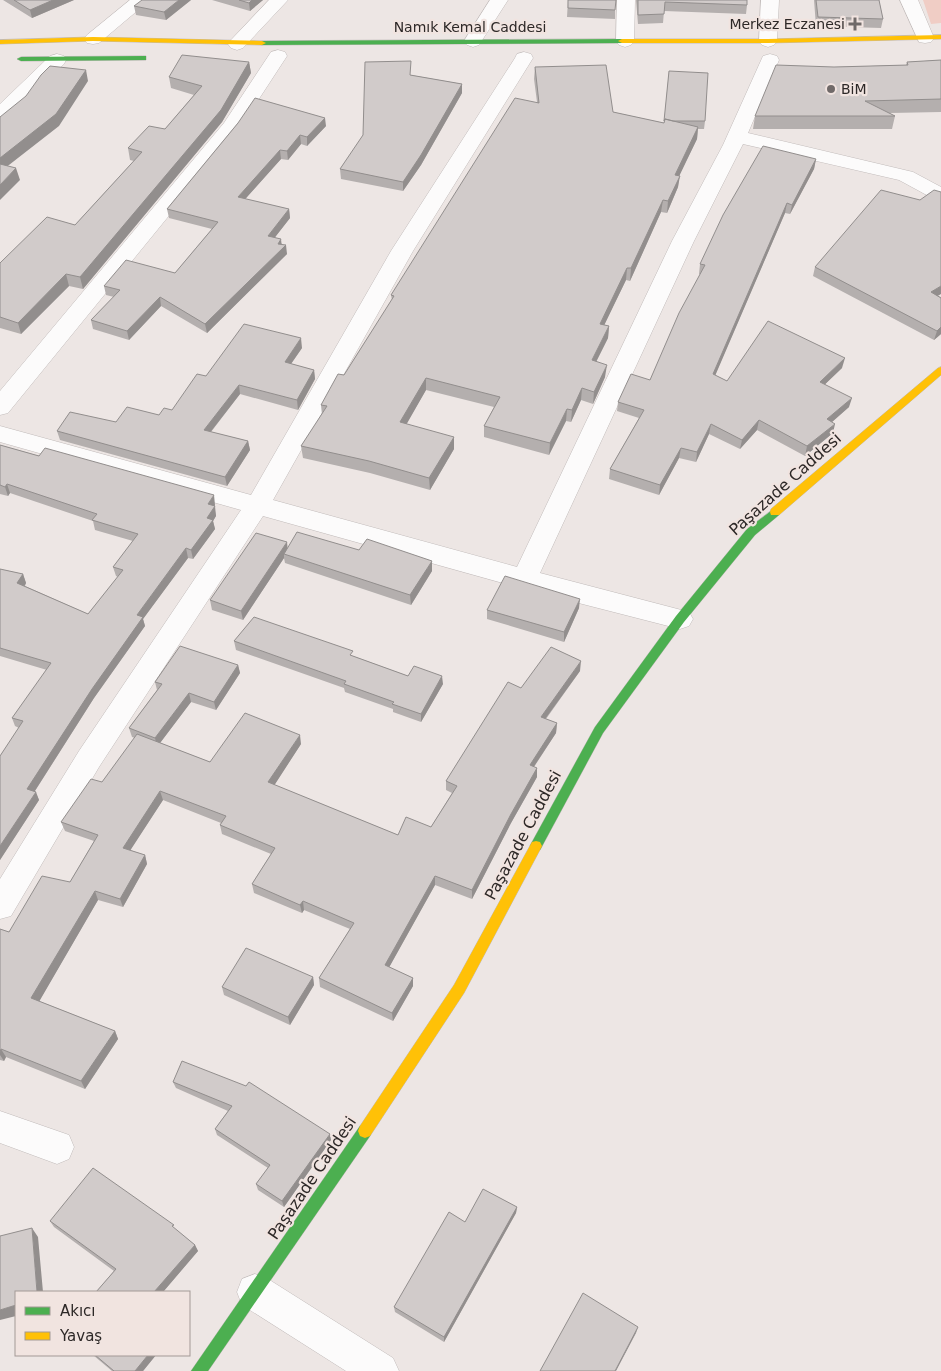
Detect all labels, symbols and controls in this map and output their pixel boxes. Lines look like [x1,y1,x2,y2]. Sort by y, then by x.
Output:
place label: Merkez Eczanesi [729,16,845,32]
marker: Merkez Eczanesi [849,18,861,30]
street label: Namık Kemal Caddesi [394,19,546,35]
place label: BiM [841,81,867,97]
marker: BiM [825,83,837,95]
street label: Paşazade Caddesi [725,429,845,539]
street label: Paşazade Caddesi [481,767,565,903]
street label: Paşazade Caddesi [264,1113,360,1243]
legend [15,1291,190,1356]
text: Akıcı [60,1302,96,1320]
text: Yavaş [59,1327,102,1345]

